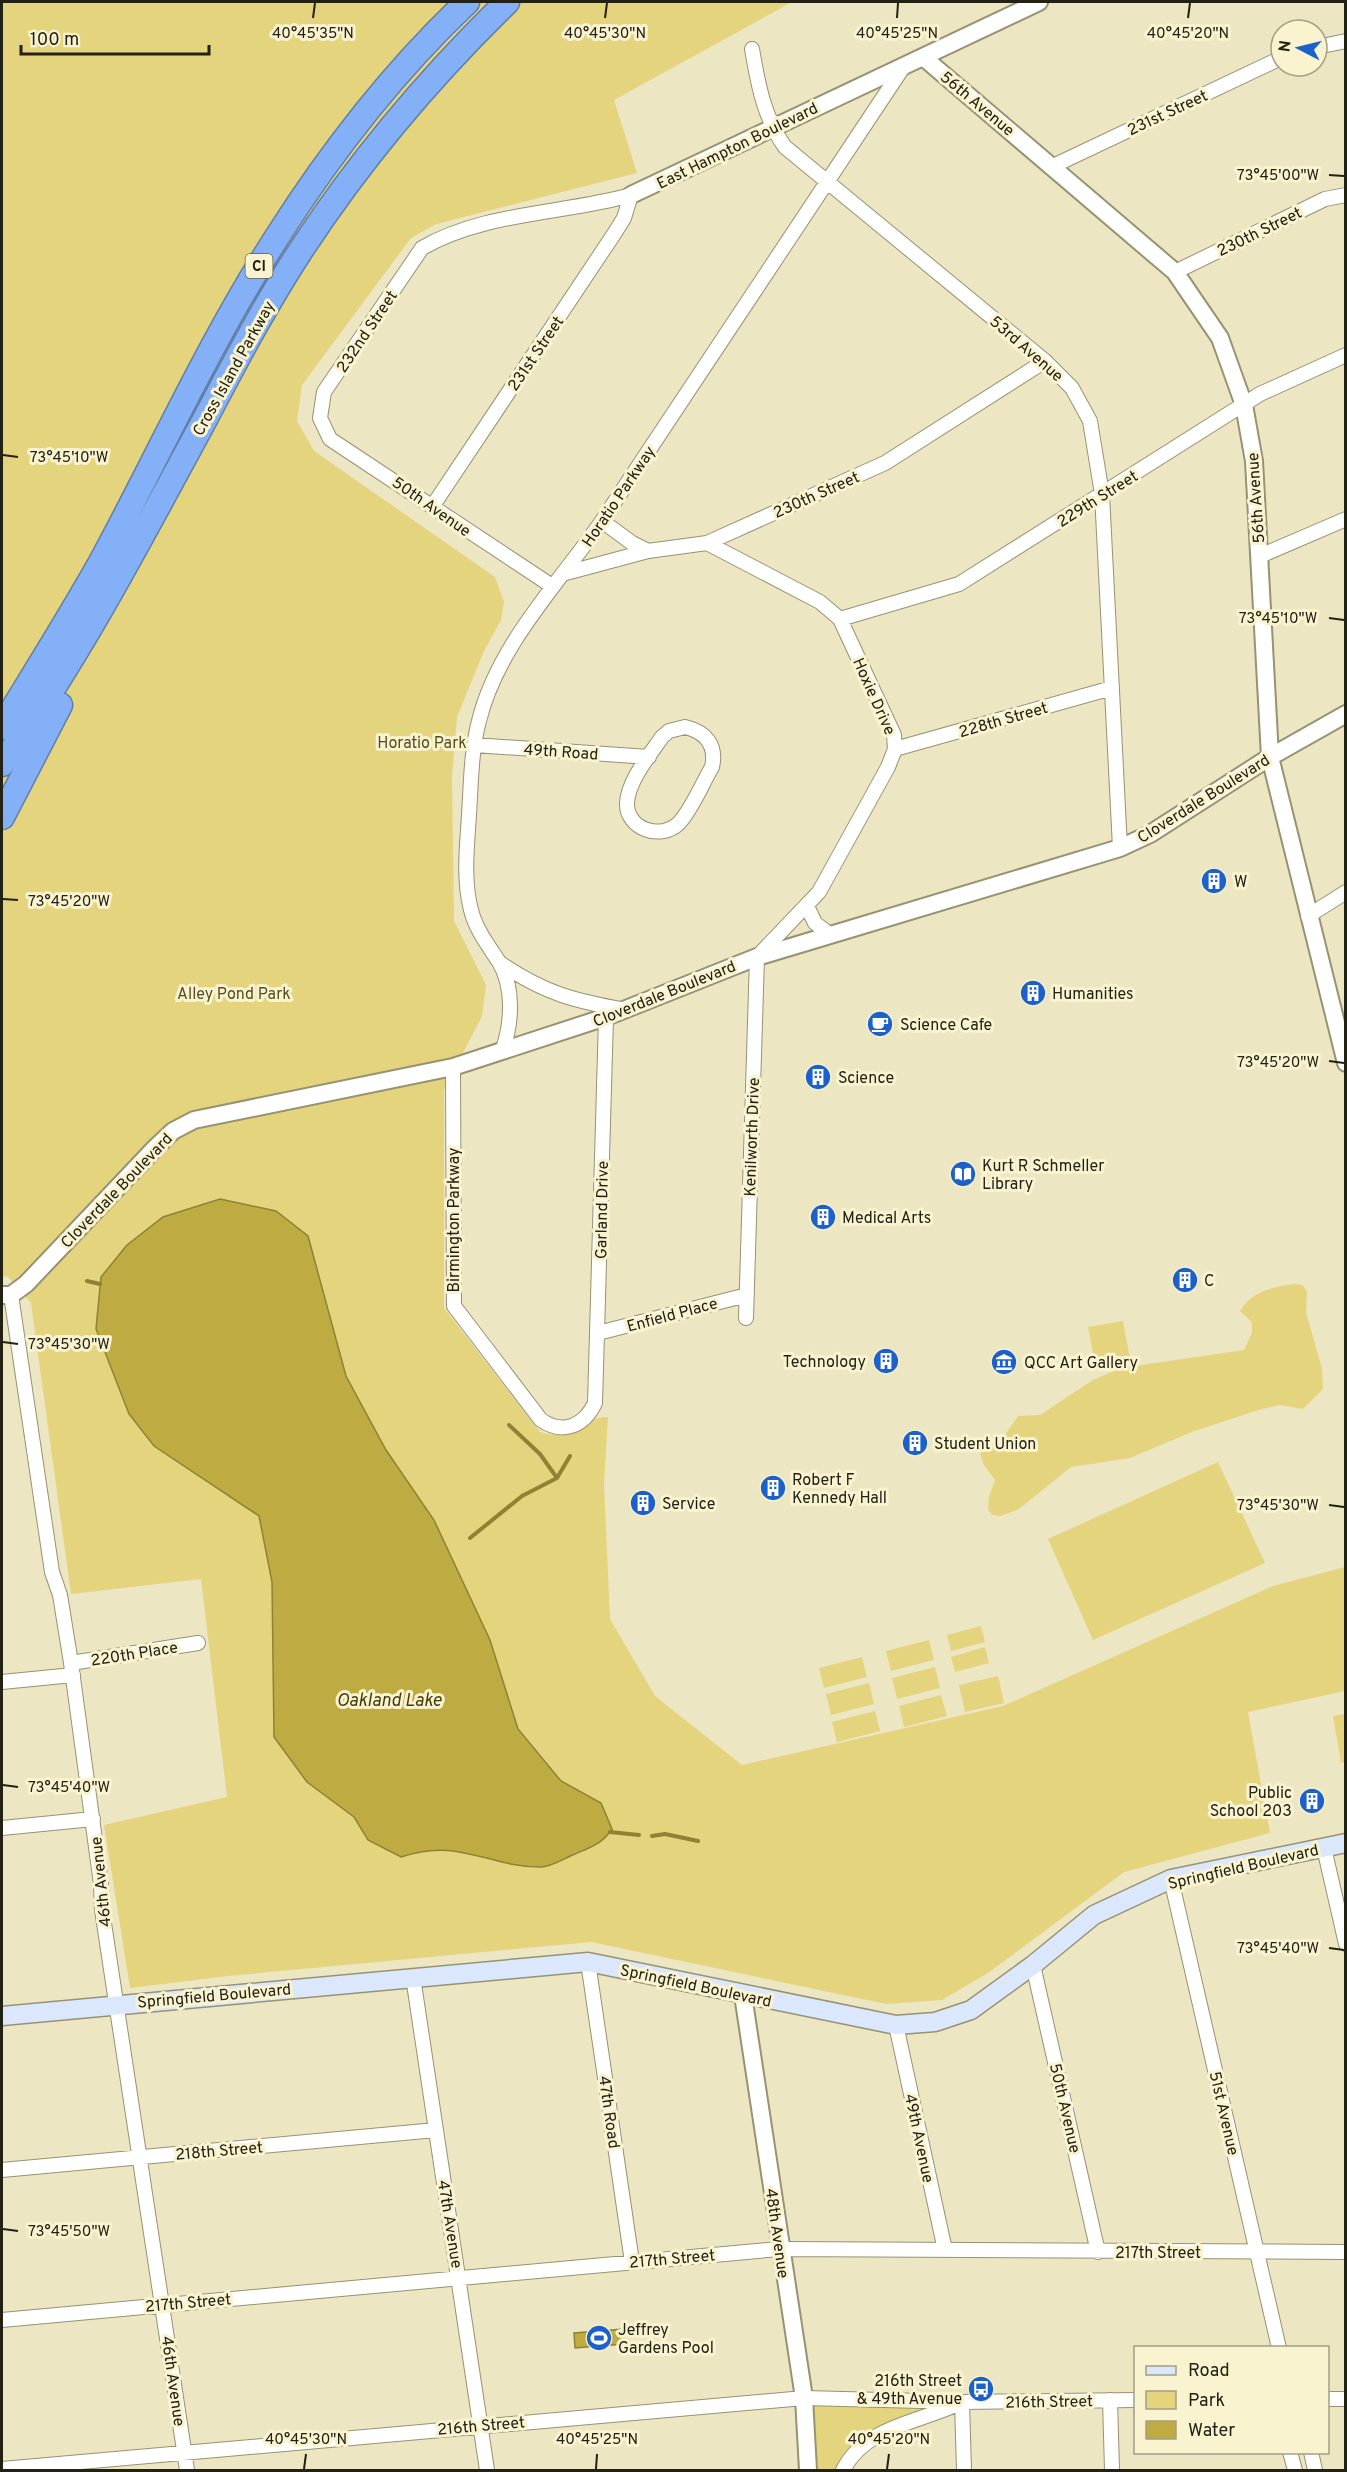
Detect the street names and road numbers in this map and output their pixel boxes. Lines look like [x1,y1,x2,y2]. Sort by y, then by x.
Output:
street label: 56th Avenue [935,68,1018,141]
street label: 231st Street [1125,87,1211,141]
street label: East Hampton Boulevard [654,99,822,195]
street label: 230th Street [1214,204,1306,262]
road number: CI [246,254,272,278]
street label: 232nd Street [333,287,402,377]
street label: Cross Island Parkway [189,298,280,440]
street label: 53rd Avenue [985,312,1067,387]
street label: 231st Street [504,313,569,395]
street label: Horatio Parkway [578,443,661,551]
street label: 56th Avenue [1244,452,1270,544]
street label: 229th Street [1054,467,1142,532]
street label: 230th Street [771,468,863,524]
street label: 50th Avenue [388,473,474,542]
street label: Hoxie Drive [847,655,899,739]
street label: 228th Street [957,699,1050,743]
street label: 49th Road [523,740,599,766]
street label: Cloverdale Boulevard [1134,751,1274,849]
street label: Cloverdale Boulevard [590,957,739,1033]
street label: Kenilworth Drive [741,1077,765,1197]
street label: Cloverdale Boulevard [57,1130,178,1253]
street label: Birmington Parkway [445,1148,465,1293]
street label: Garland Drive [592,1161,614,1259]
street label: Enfield Place [625,1294,720,1338]
street label: 220th Place [89,1638,179,1672]
street label: 46th Avenue [87,1836,117,1928]
street label: Springfield Boulevard [1166,1841,1321,1895]
street label: Springfield Boulevard [618,1961,773,2013]
street label: Springfield Boulevard [136,1980,292,2014]
street label: 50th Avenue [1044,2062,1084,2155]
street label: 51st Avenue [1204,2070,1242,2157]
street label: 47th Road [593,2075,623,2150]
street label: 49th Avenue [899,2092,937,2185]
street label: 218th Street [175,2138,264,2166]
street label: 47th Avenue [432,2179,466,2270]
street label: 48th Avenue [760,2187,792,2280]
street label: 217th Street [1115,2244,1201,2264]
street label: 217th Street [628,2246,716,2274]
street label: 217th Street [144,2290,232,2318]
street label: 46th Avenue [156,2335,188,2428]
street label: 216th Street [1005,2392,1093,2414]
street label: 216th Street [437,2413,526,2441]

